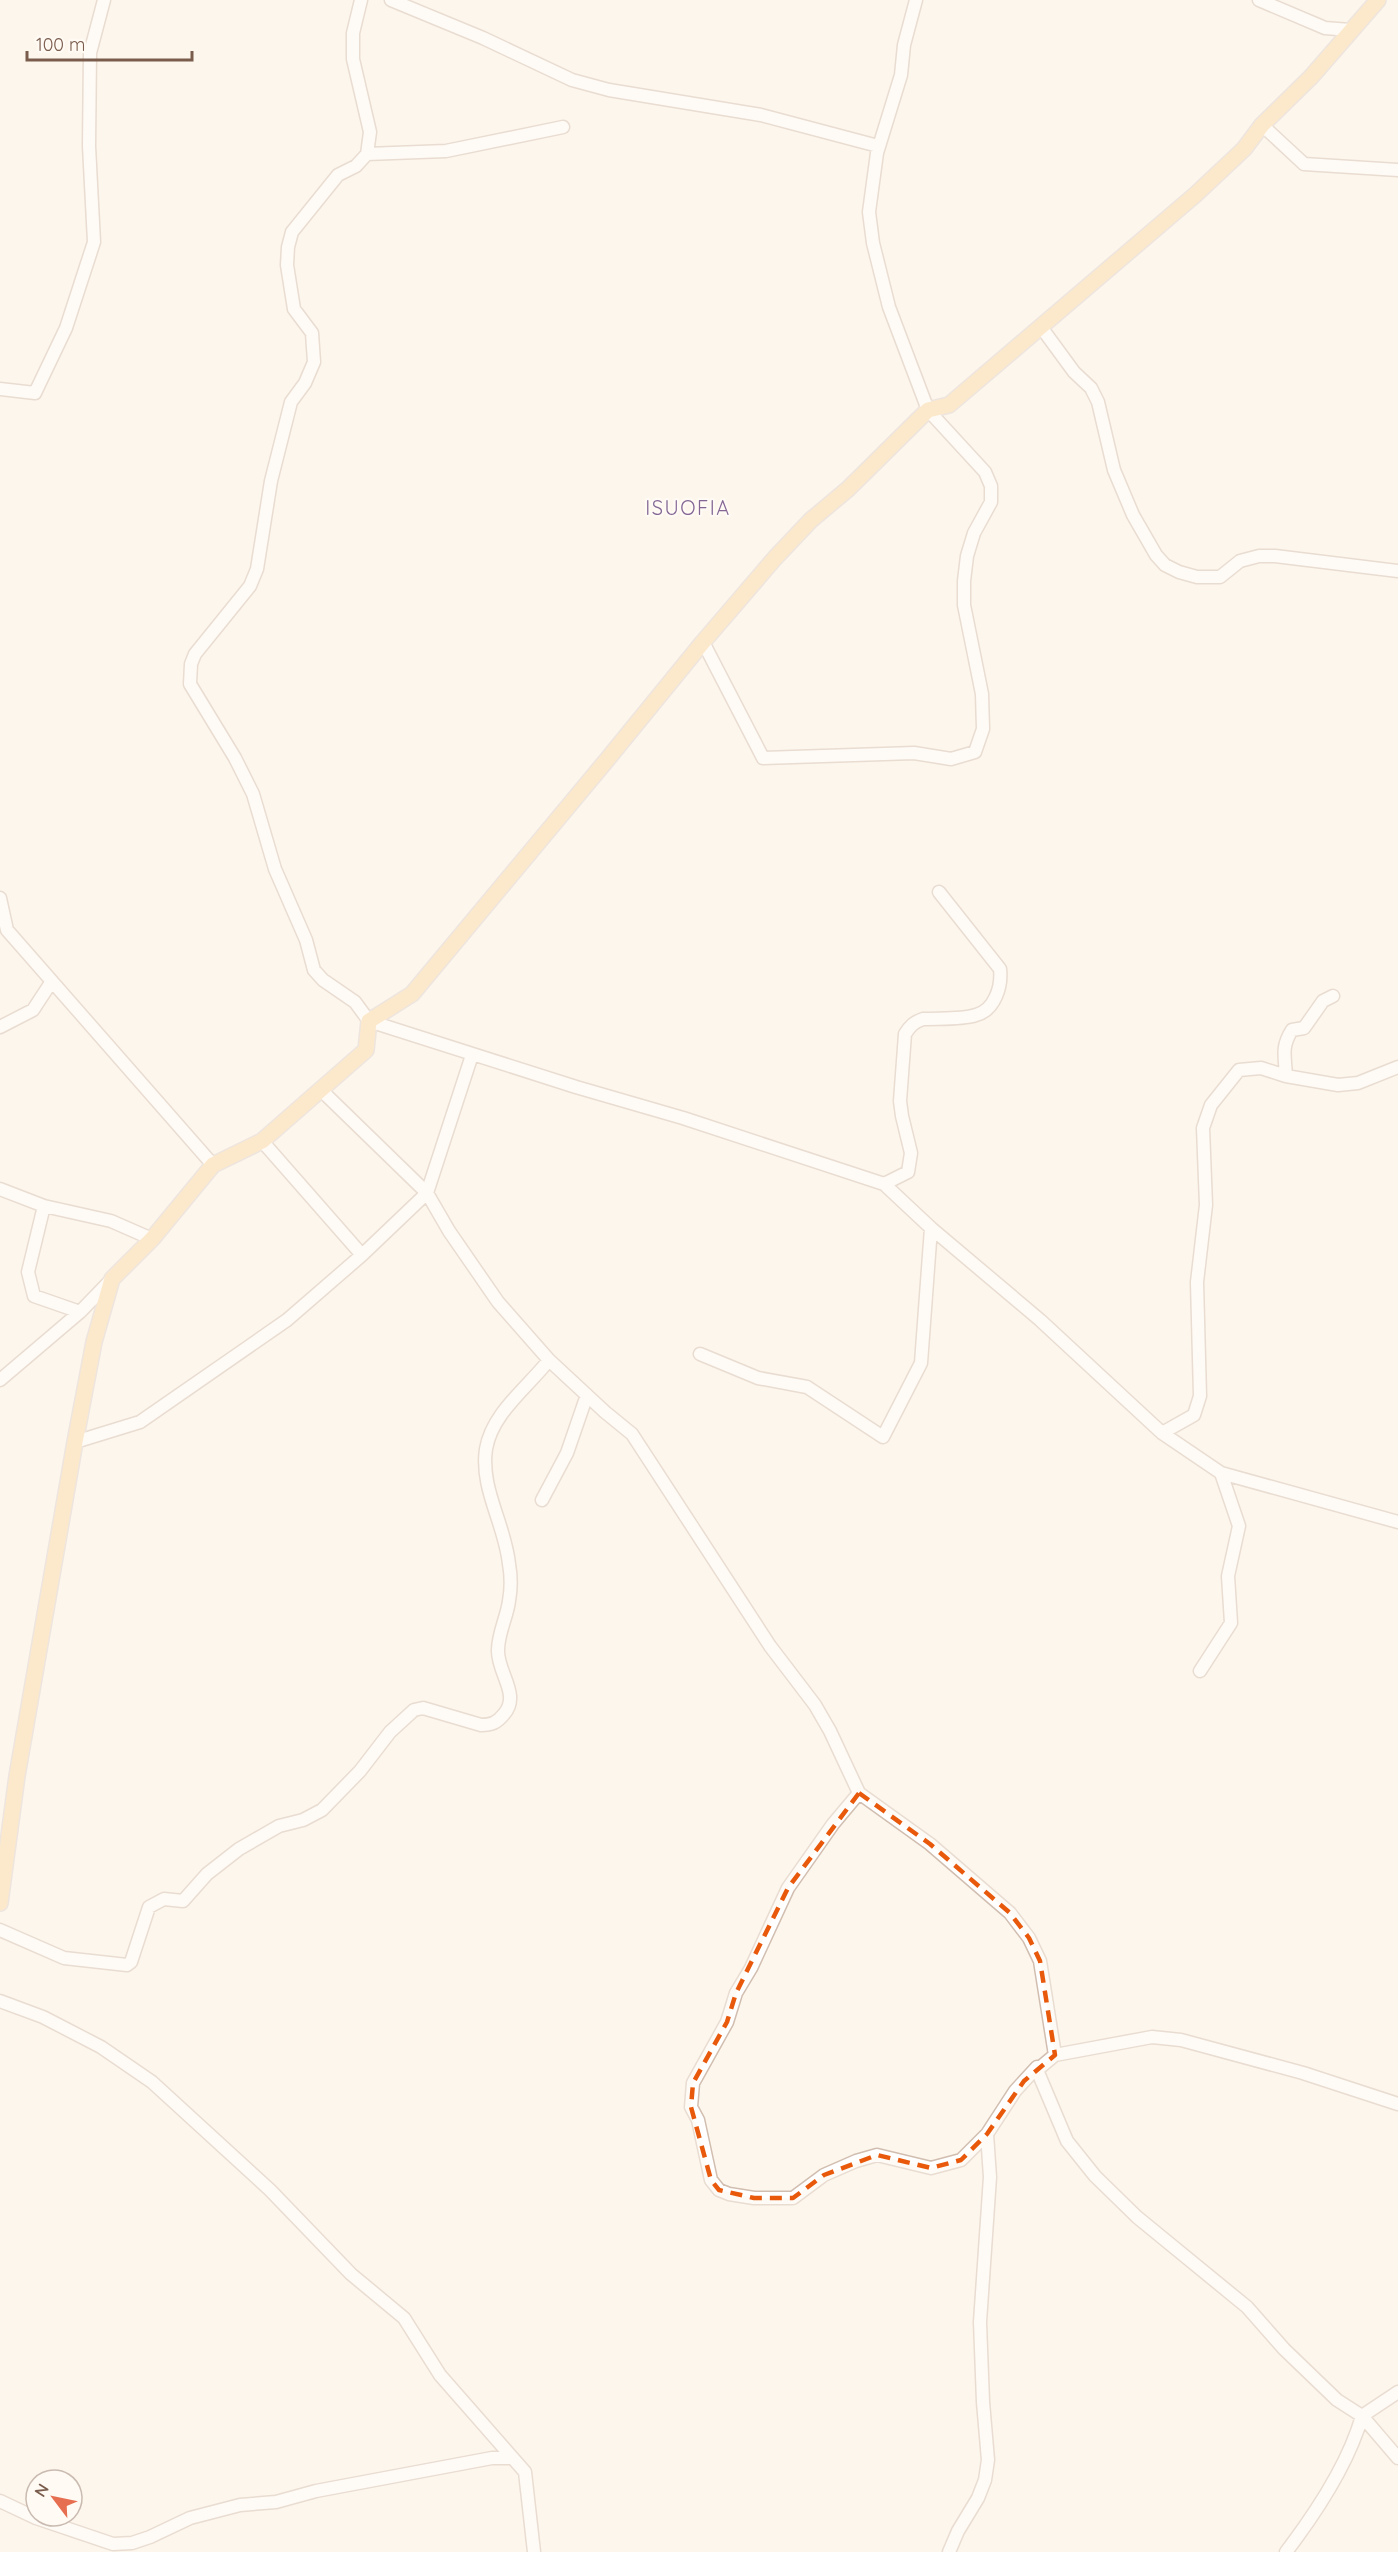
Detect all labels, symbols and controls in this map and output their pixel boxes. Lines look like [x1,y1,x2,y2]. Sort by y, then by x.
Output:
scale bar [27,24,192,62]
text: 100 m [36,33,85,56]
district label: ISUOFIA [645,495,731,520]
north arrow [24,2468,84,2528]
text: N [30,2480,53,2500]

